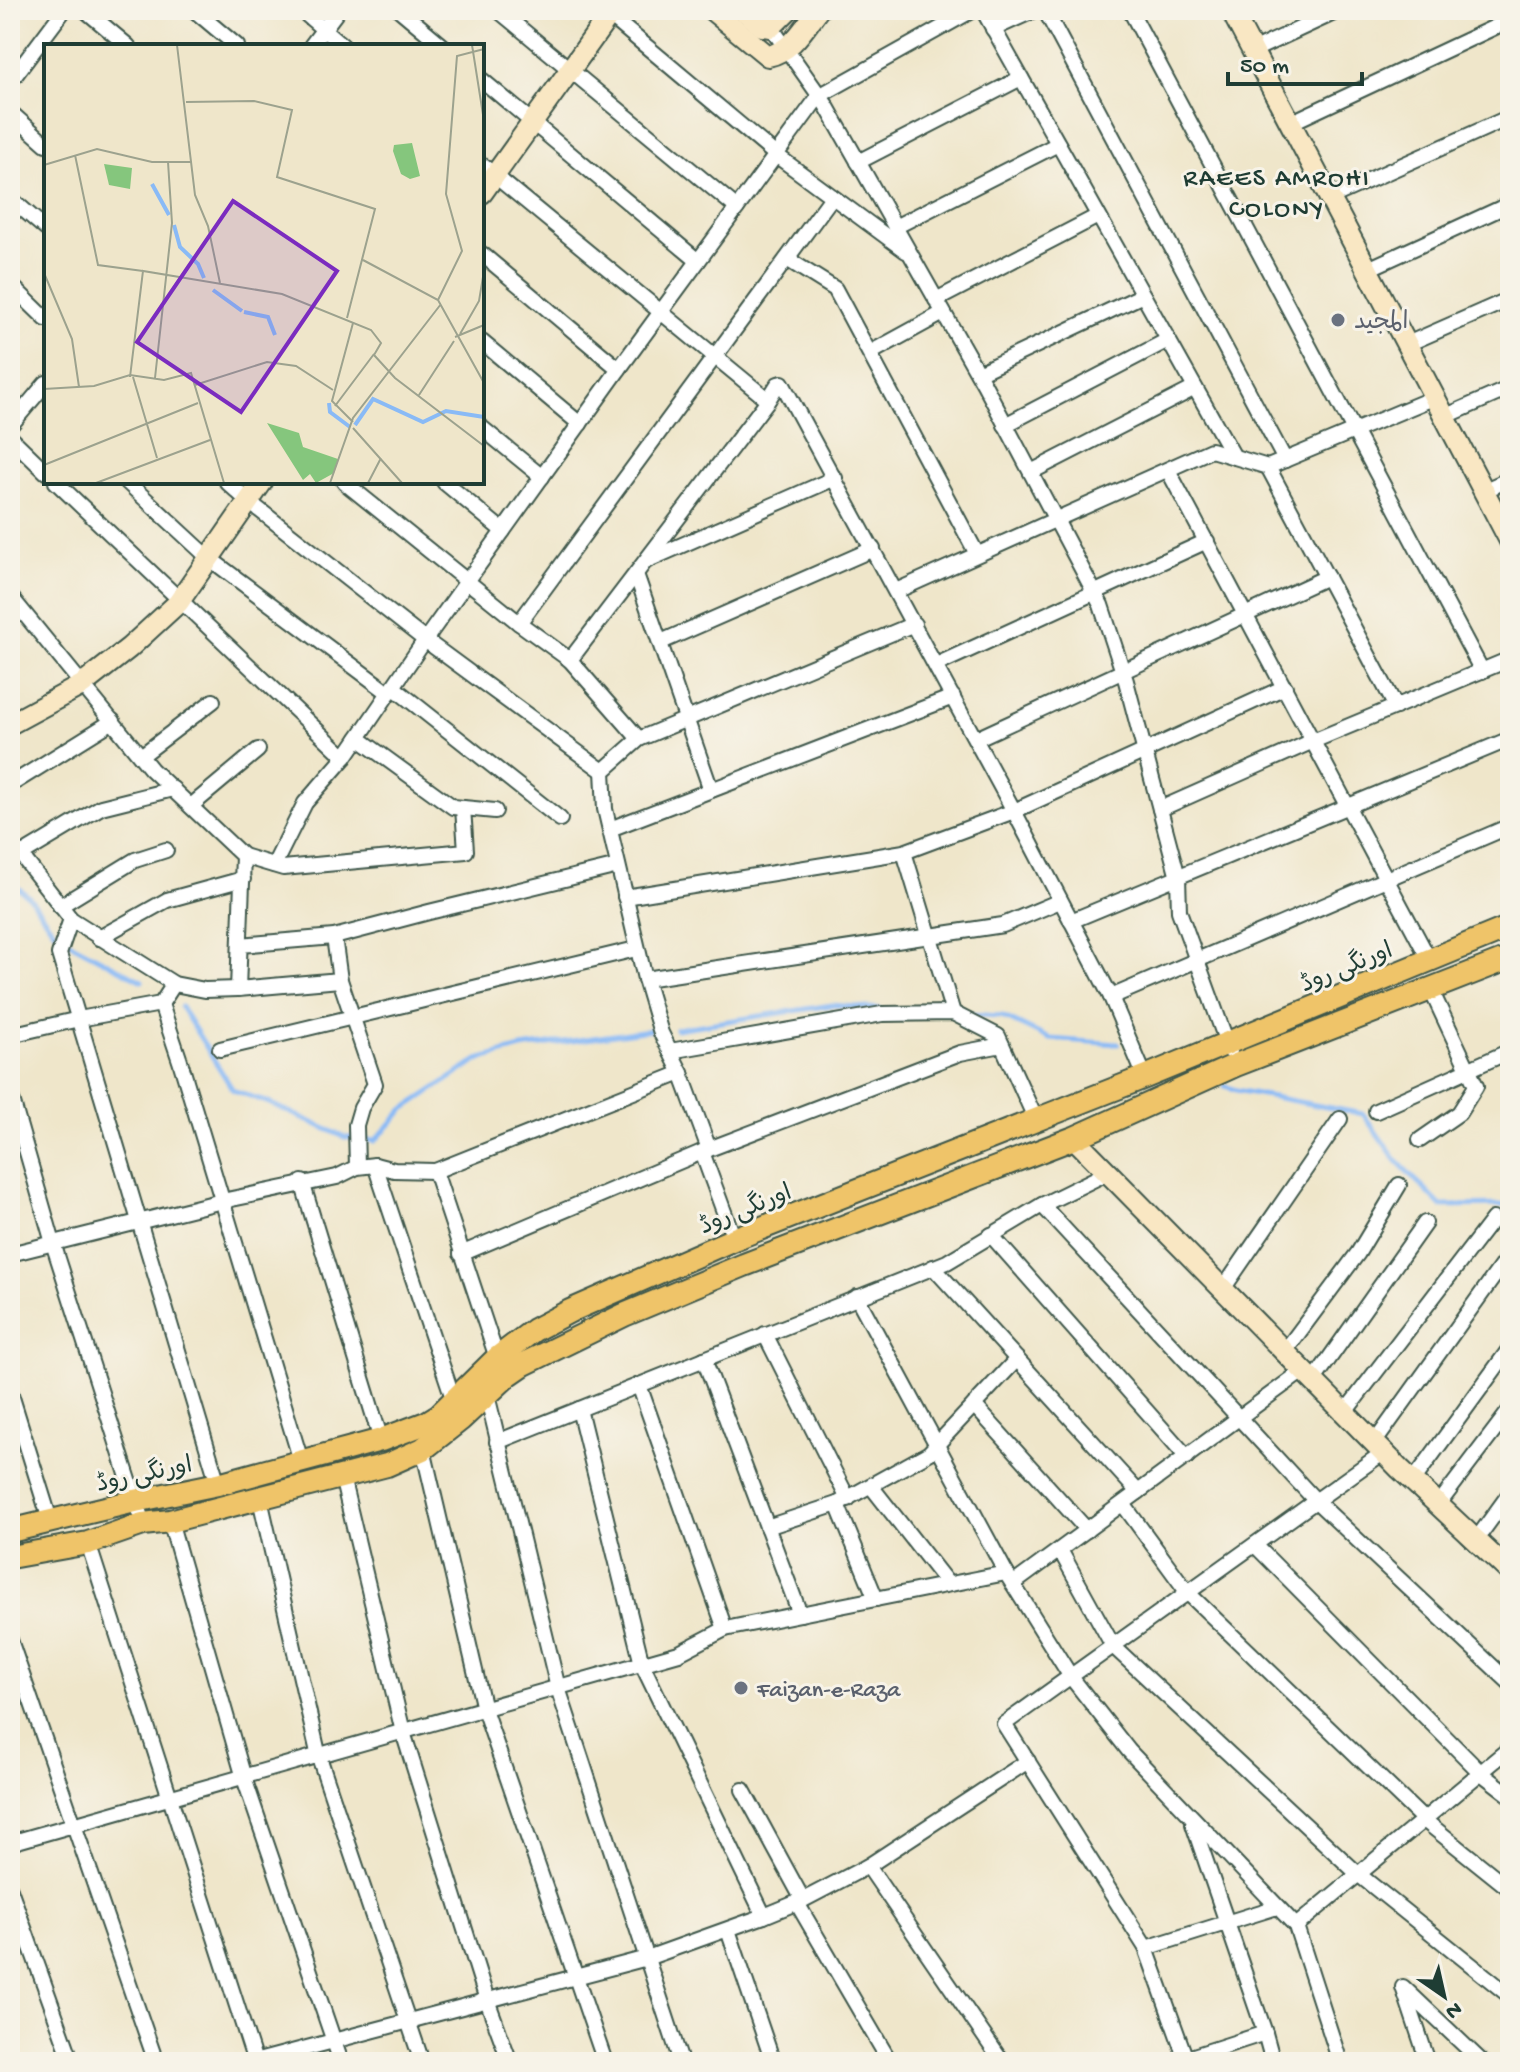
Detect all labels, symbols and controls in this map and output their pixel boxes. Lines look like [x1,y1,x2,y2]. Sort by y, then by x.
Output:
scale bar [1228,36,1362,86]
inset map [44,44,484,484]
text: 50 m [1240,53,1289,82]
district label: RAEES AMROHI COLONY [1183,165,1371,226]
place label: المجید [1354,309,1408,338]
marker: المجید [1329,311,1347,329]
street label: اورنگی روڈ [1296,935,1398,1001]
street label: اورنگی روڈ [695,1177,797,1243]
street label: اورنگی روڈ [94,1449,195,1501]
place label: Faizan-e-Raza [756,1677,901,1706]
marker: Faizan-e-Raza [732,1679,750,1697]
north arrow [1404,1956,1484,2036]
text: N [1440,1994,1466,2024]

